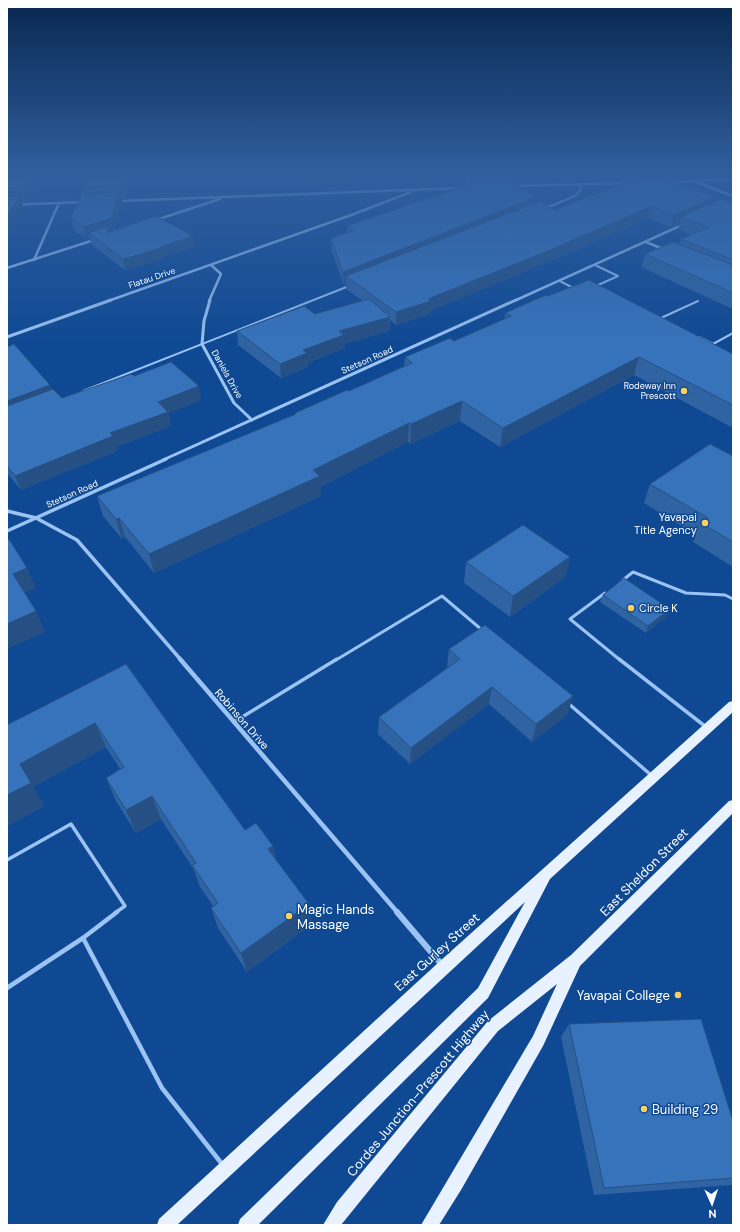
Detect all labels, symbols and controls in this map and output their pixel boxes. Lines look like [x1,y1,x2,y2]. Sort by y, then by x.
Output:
street label: Flatau Drive [127,264,177,292]
street label: Stetson Road [339,343,395,377]
street label: Daniels Drive [209,348,245,400]
place label: Rodeway Inn Prescott [624,380,676,402]
marker: Rodeway Inn Prescott [679,386,689,396]
street label: Stetson Road [44,477,100,511]
place label: Yavapai Title Agency [634,510,697,537]
marker: Yavapai Title Agency [700,518,710,528]
place label: Circle K [639,601,678,615]
marker: Circle K [626,603,636,613]
street label: Robinson Drive [212,686,272,752]
street label: East Sheldon Street [596,824,692,920]
place label: Magic Hands Massage [297,901,374,933]
street label: East Gurley Street [391,909,483,995]
marker: Magic Hands Massage [284,911,294,921]
place label: Yavapai College [577,987,670,1004]
marker: Yavapai College [673,990,683,1000]
street label: Cordes Junction–Prescott Highway [343,1006,493,1180]
place label: Building 29 [652,1101,718,1118]
marker: Building 29 [639,1104,649,1114]
north arrow [692,1184,732,1224]
text: N [708,1207,717,1221]

